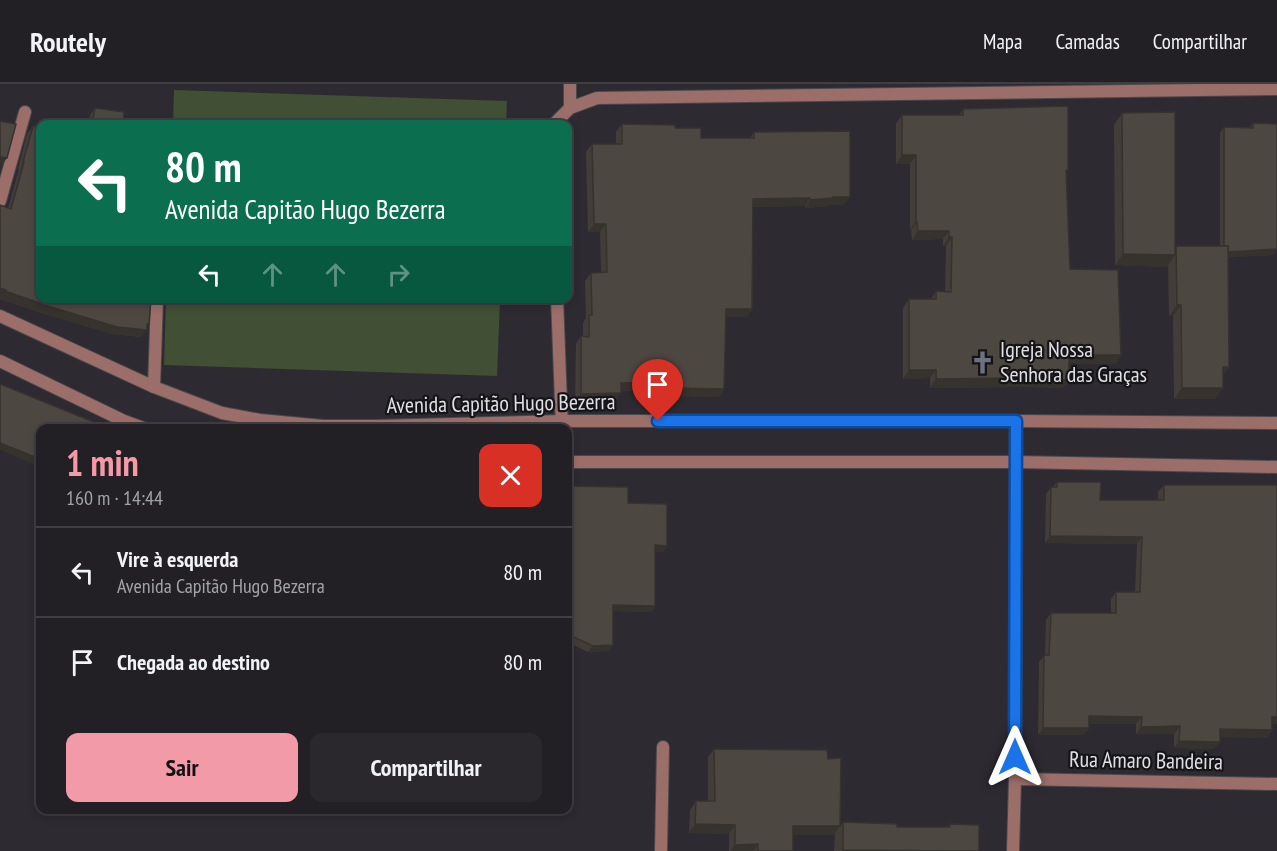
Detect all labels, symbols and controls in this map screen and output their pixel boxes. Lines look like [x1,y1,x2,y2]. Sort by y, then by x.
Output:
text: Routely [30,23,106,60]
text: Mapa [983,28,1022,55]
text: Camadas [1055,28,1120,55]
text: Compartilhar [1153,28,1247,55]
text: 80 m [165,139,242,194]
icon: left [66,144,144,222]
text: Avenida Capitão Hugo Bezerra [165,192,446,226]
icon: left [193,258,226,291]
icon: ahead [256,258,289,291]
icon: ahead [319,258,352,291]
icon: right [382,258,415,291]
place label: Igreja Nossa Senhora das Graças [1000,335,1147,388]
church icon: Igreja Nossa Senhora das Graças [969,349,995,375]
pin [632,359,683,421]
icon: arrive [641,368,674,401]
street label: Avenida Capitão Hugo Bezerra [386,387,616,419]
text: 1 min [66,439,139,486]
button: close [479,444,542,507]
text: 160 m · 14:44 [66,485,163,511]
text: Vire à esquerda [117,545,238,573]
icon: left [66,556,99,589]
text: 80 m [503,558,542,586]
text: Avenida Capitão Hugo Bezerra [117,573,325,599]
icon: arrive [66,646,99,679]
text: Chegada ao destino [117,648,270,676]
text: 80 m [503,648,542,676]
position arrow [983,725,1047,789]
button: Sair [66,733,298,802]
button: Compartilhar [310,733,542,802]
street label: Rua Amaro Bandeira [1069,745,1223,775]

